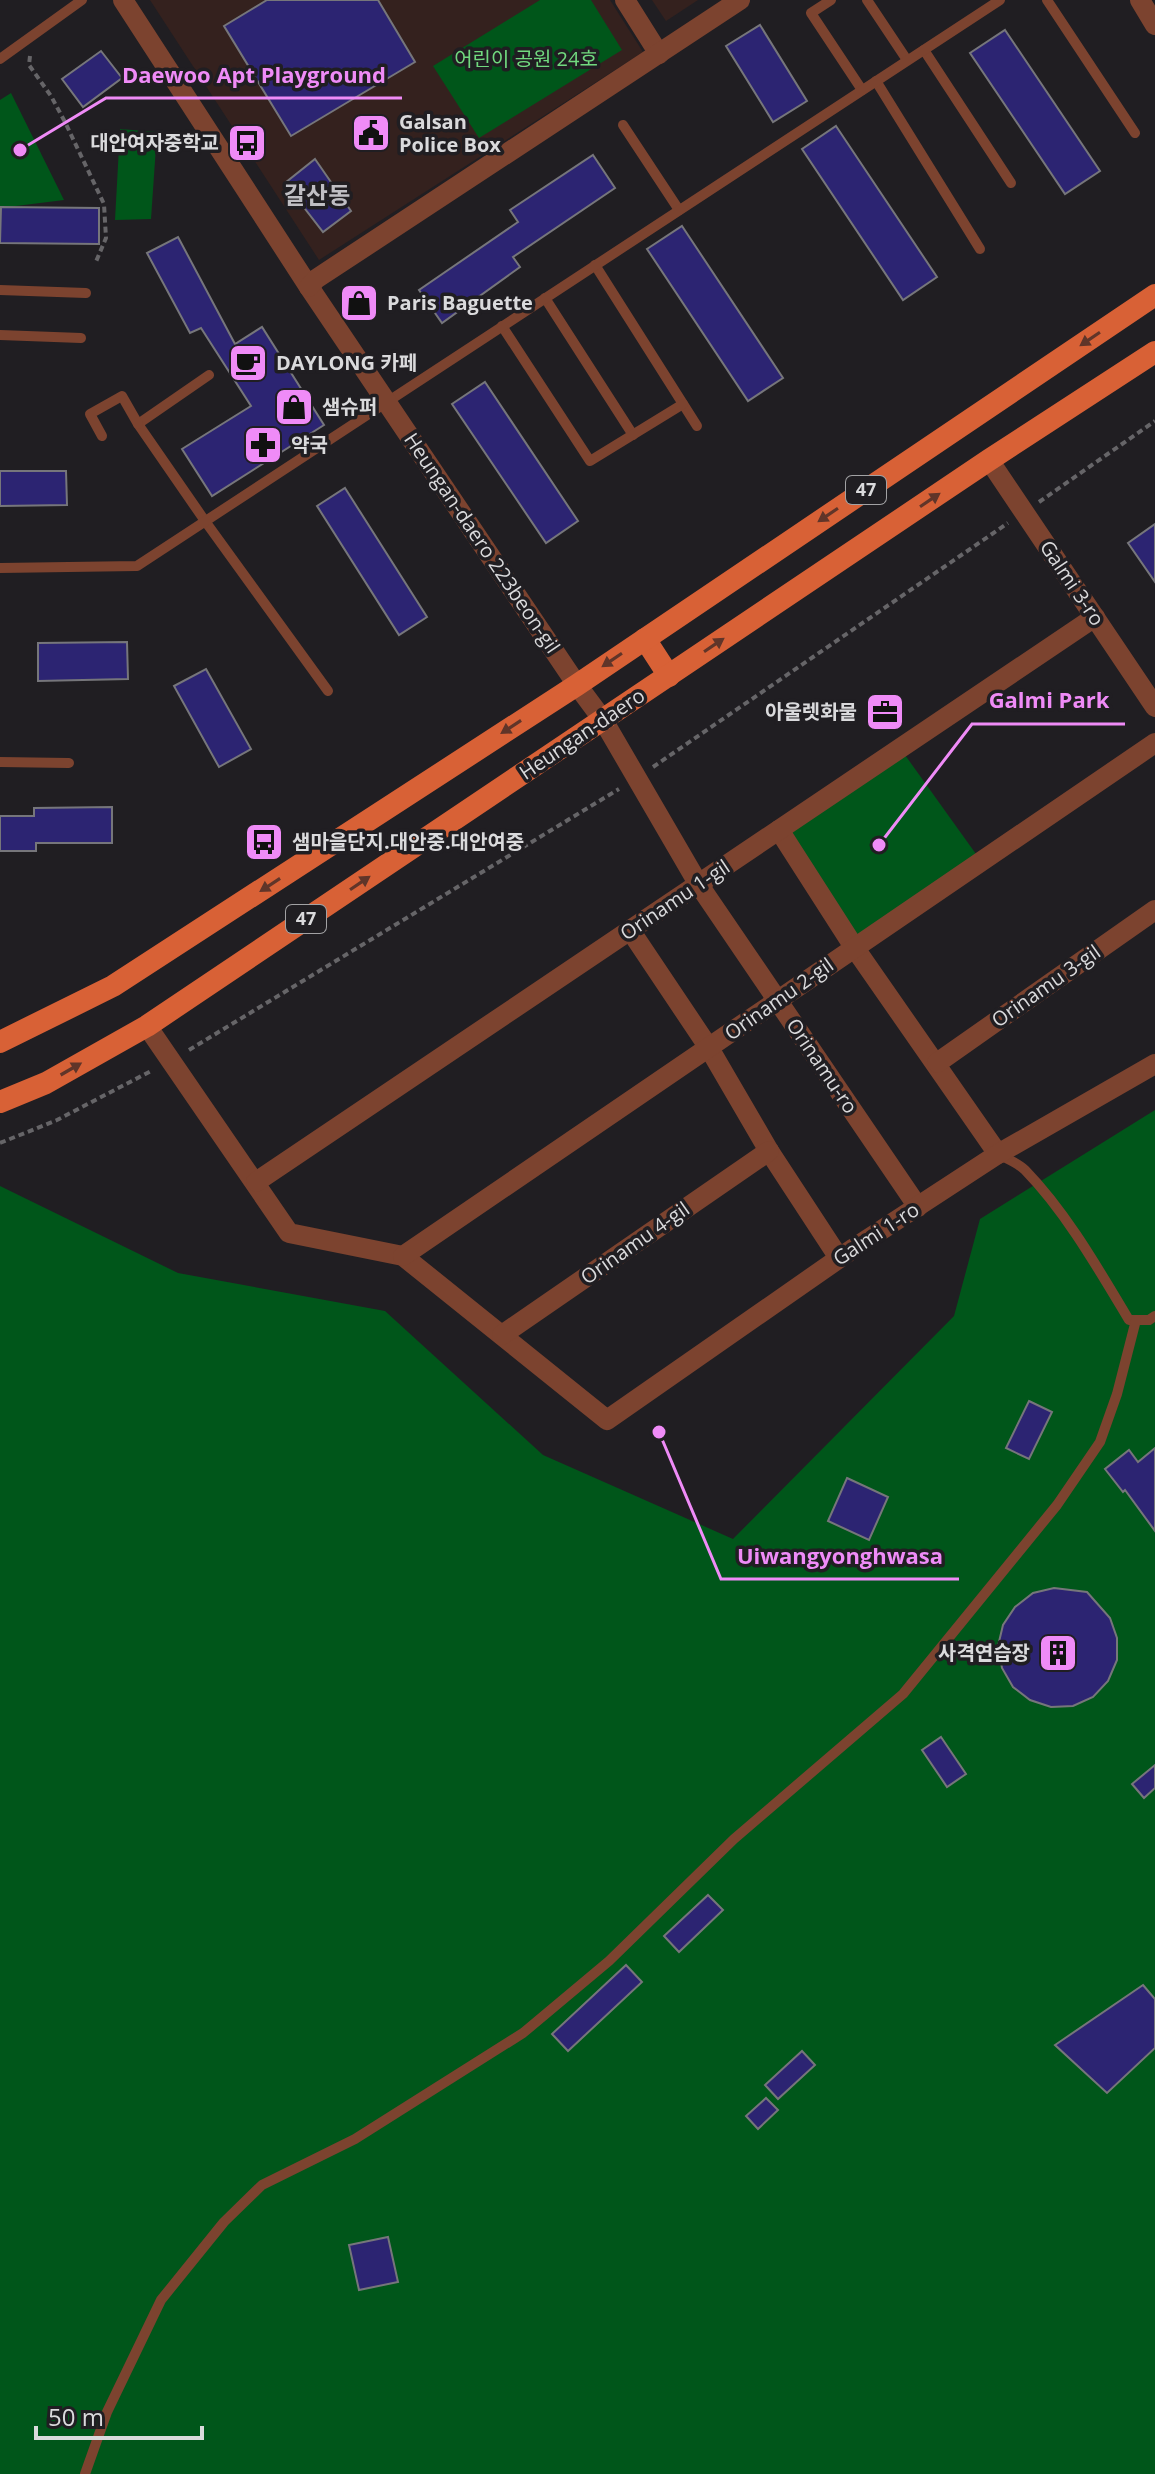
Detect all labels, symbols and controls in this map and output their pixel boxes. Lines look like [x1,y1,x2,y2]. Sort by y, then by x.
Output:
park label: 어린이 공원 24호 [454,45,598,72]
callout: Daewoo Apt Playground [106,52,402,98]
text: Daewoo Apt Playground [122,59,386,89]
place label: Galsan Police Box [399,108,501,158]
public building icon: Galsan Police Box [350,112,392,154]
bus stop icon: 대안여자중학교 [226,122,268,164]
place label: 대안여자중학교 [90,129,219,156]
district label: 갈산동 [284,178,350,211]
shop icon: Paris Baguette [338,282,380,324]
place label: Paris Baguette [387,289,533,316]
one-way arrow [1080,331,1101,346]
cafe icon: DAYLONG 카페 [227,342,269,384]
place label: DAYLONG 카페 [276,349,417,376]
shop icon: 샘슈퍼 [273,386,315,428]
place label: 샘슈퍼 [322,393,377,420]
pharmacy icon: 약국 [242,424,284,466]
street label: Heungan-daero 223beon-gil [398,427,566,658]
place label: 약국 [291,431,328,458]
road number: 47 [846,476,886,504]
one-way arrow [920,493,941,508]
one-way arrow [817,508,839,522]
street label: Galmi 3-ro [1034,535,1111,631]
one-way arrow [704,638,725,653]
one-way arrow [602,653,623,668]
callout: Galmi Park [972,678,1125,724]
street label: Heungan-daero [514,682,650,786]
text: Galmi Park [989,684,1110,714]
office icon: 아울렛화물 [864,691,906,733]
place label: 아울렛화물 [765,698,857,725]
one-way arrow [501,720,522,735]
bus stop icon: 샘마을단지.대안중.대안여중 [243,821,285,863]
place label: 샘마을단지.대안중.대안여중 [292,828,524,855]
street label: Orinamu 1-gil [615,853,735,946]
one-way arrow [349,876,370,891]
one-way arrow [259,877,281,891]
road number: 47 [286,905,326,933]
street label: Orinamu 3-gil [986,938,1105,1033]
street label: Orinamu 2-gil [719,951,838,1046]
street label: Orinamu-ro [781,1013,864,1119]
one-way arrow [59,1062,82,1076]
street label: Orinamu 4-gil [575,1195,694,1290]
street label: Galmi 1-ro [827,1196,924,1271]
callout: Uiwangyonghwasa [721,1533,959,1579]
text: Uiwangyonghwasa [737,1540,943,1570]
building icon: 사격연습장 [1037,1632,1079,1674]
place label: 사격연습장 [938,1639,1030,1666]
scale bar [36,2390,202,2440]
text: 50 m [48,2400,104,2433]

